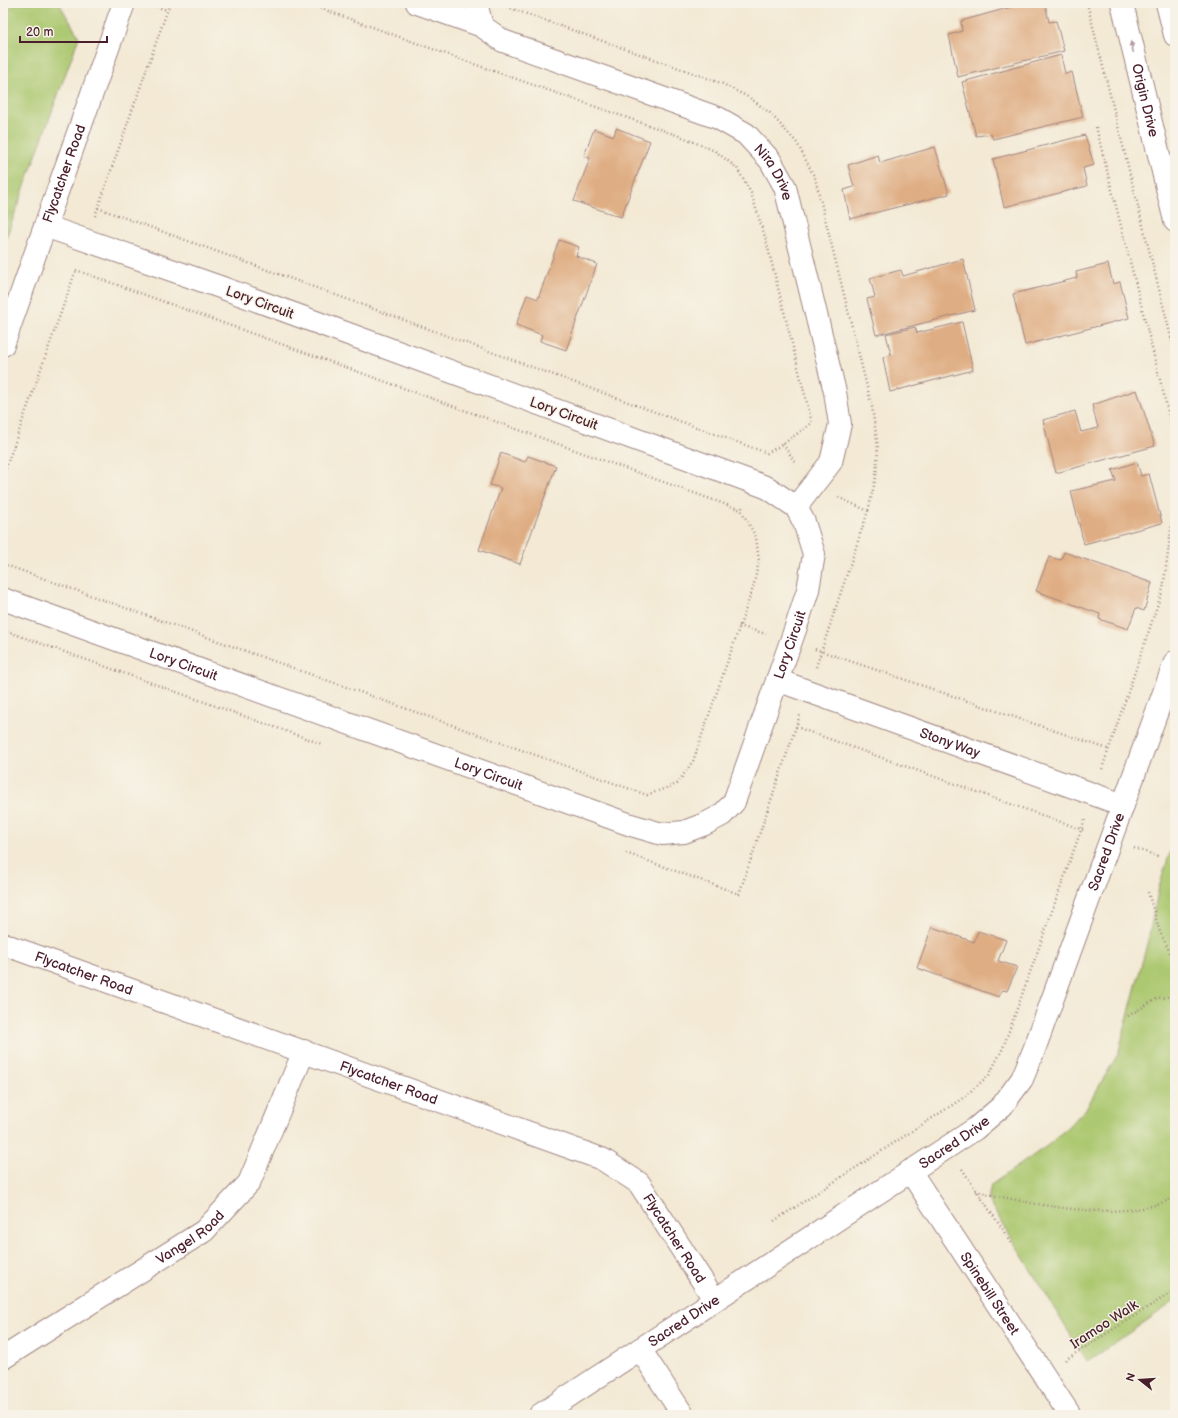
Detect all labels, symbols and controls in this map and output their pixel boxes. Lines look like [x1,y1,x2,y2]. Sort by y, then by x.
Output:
scale bar [20,18,107,44]
text: 20 m [26,25,53,40]
one-way arrow [1129,41,1135,53]
street label: Origin Drive [1128,62,1162,139]
street label: Flycatcher Road [39,122,89,225]
street label: Nira Drive [750,140,796,202]
street label: Lory Circuit [223,282,297,323]
street label: Lory Circuit [527,393,601,434]
street label: Lory Circuit [770,608,810,681]
street label: Lory Circuit [147,644,221,685]
street label: Stony Way [917,724,983,762]
street label: Lory Circuit [452,754,525,795]
street label: Sacred Drive [1085,811,1128,893]
street label: Flycatcher Road [32,948,135,999]
street label: Flycatcher Road [337,1058,440,1108]
street label: Sacred Drive [916,1112,993,1172]
street label: Flycatcher Road [639,1190,709,1286]
street label: Vangel Road [153,1207,228,1268]
street label: Spinebill Street [956,1249,1023,1339]
street label: Sacred Drive [645,1291,723,1350]
street label: Iramoo Walk [1067,1296,1142,1353]
north arrow [1120,1360,1160,1400]
text: N [1123,1371,1138,1383]

